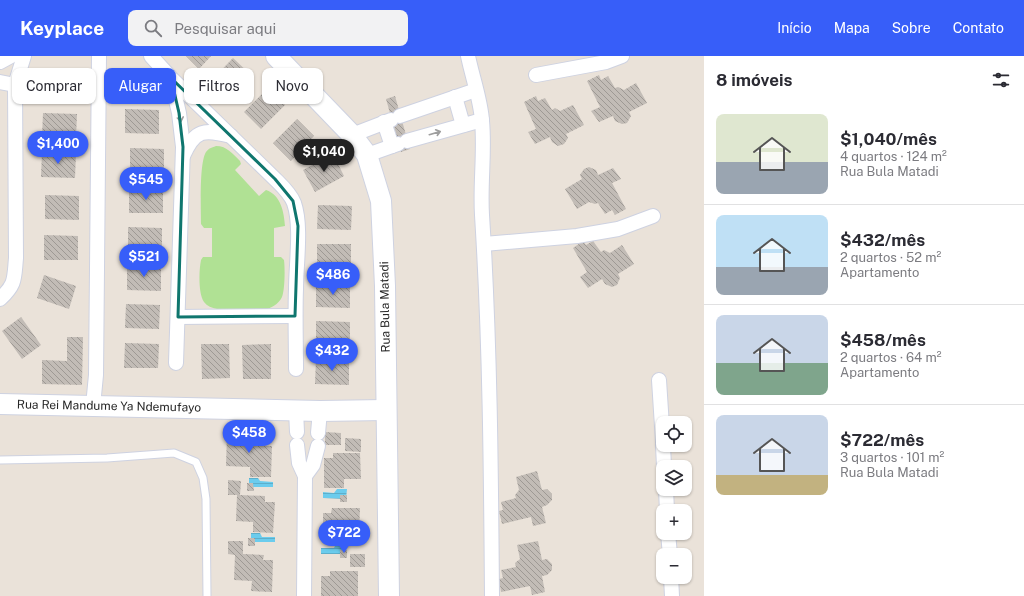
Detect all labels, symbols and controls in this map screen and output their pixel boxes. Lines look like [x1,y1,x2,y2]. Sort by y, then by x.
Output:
search box [128,10,408,46]
text: Keyplace [20,17,104,39]
icon: search [142,17,164,39]
text: Pesquisar aqui [174,20,276,37]
text: Início [777,20,812,36]
text: Mapa [834,20,870,36]
text: Sobre [892,20,931,36]
text: Contato [953,20,1004,36]
chip: Comprar [12,68,96,104]
chip: Alugar [104,68,176,104]
chip: Filtros [184,68,254,104]
chip: Novo [262,68,323,104]
icon: filters [990,69,1012,91]
text: 8 imóveis [716,70,792,90]
one-way arrow [176,109,184,122]
one-way arrow [428,129,441,136]
text: $1,040/mês [840,129,937,149]
icon: home [748,130,796,178]
pin: $1,400 [25,131,91,165]
text: $1,400 [36,136,80,151]
pin: $1,040 [291,139,357,173]
text: $1,040 [302,144,346,159]
text: 4 quartos · 124 m² [840,149,947,164]
text: Rua Bula Matadi [840,164,939,179]
pin: $545 [122,167,170,201]
text: $545 [129,172,163,187]
text: $432/mês [840,230,925,250]
icon: home [748,231,796,279]
pin: $521 [120,244,168,278]
text: $521 [128,249,160,264]
text: 2 quartos · 52 m² [840,250,941,265]
street label: Rua Bula Matadi [377,261,393,353]
pin: $486 [309,262,357,296]
text: Apartamento [840,265,919,280]
text: $486 [316,267,350,282]
text: $458/mês [840,330,926,350]
icon: home [748,331,796,379]
pin: $432 [308,338,356,372]
text: $432 [315,343,349,358]
text: 2 quartos · 64 m² [840,350,941,365]
text: Apartamento [840,365,919,380]
street label: Rua Rei Mandume Ya Ndemufayo [17,397,201,415]
map controls [656,416,692,584]
button: locate [656,416,692,452]
pin: $458 [225,420,273,454]
text: $458 [232,425,266,440]
text: $722/mês [840,430,924,450]
icon: home [748,431,796,479]
text: 3 quartos · 101 m² [840,450,944,465]
button: layers [656,460,692,496]
text: Rua Bula Matadi [840,465,939,480]
button: + [656,504,692,540]
pin: $722 [320,520,368,554]
text: $722 [327,525,361,540]
button: − [656,548,692,584]

